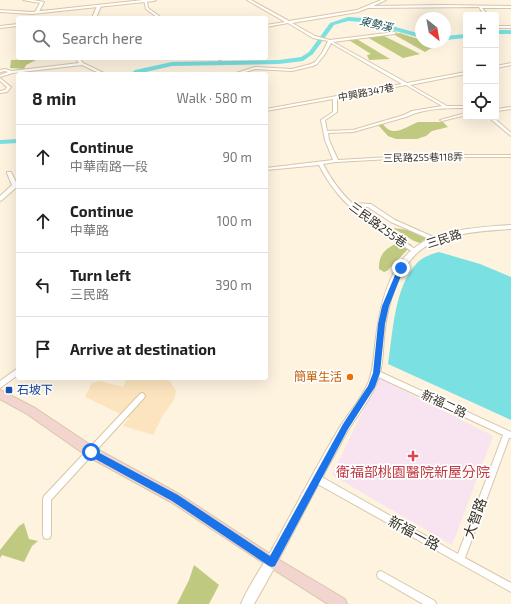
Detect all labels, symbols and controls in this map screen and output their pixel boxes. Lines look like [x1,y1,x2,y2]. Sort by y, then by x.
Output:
north arrow [415,12,451,48]
map controls [463,12,499,120]
button: + [463,12,499,48]
water label: 東勢溪 [359,13,396,34]
search box [16,16,268,60]
icon: search [30,27,52,49]
text: Search here [62,29,143,47]
button: − [463,48,499,84]
street label: 中興路347巷 [337,81,395,103]
button: locate [463,84,499,120]
text: 8 min [32,88,76,108]
text: Walk · 580 m [176,90,252,106]
text: Continue [70,138,133,156]
icon: ahead [32,146,54,168]
text: 90 m [222,149,252,165]
street label: 三民路255巷118弄 [383,150,463,164]
text: 中華南路一段 [70,158,148,174]
street label: 三民路255巷 [347,199,410,250]
text: Continue [70,202,133,220]
icon: ahead [32,210,54,232]
text: 100 m [217,213,252,229]
text: 中華路 [70,222,109,238]
street label: 三民路 [424,226,463,250]
route end [392,259,410,277]
text: Turn left [70,266,131,284]
icon: left [32,274,54,296]
text: 390 m [215,277,252,293]
text: 三民路 [70,286,109,302]
icon: arrive [32,338,54,360]
text: Arrive at destination [70,340,216,358]
place label: 簡單生活 [294,369,342,383]
marker: 簡單生活 [345,372,355,382]
place label: 石坡下 [17,382,53,396]
marker: 石坡下 [4,385,14,395]
street label: 新福二路 [420,387,469,420]
route start [82,443,100,461]
marker: 衛福部桃園醫院新屋分院 [407,450,419,462]
place label: 衛福部桃園醫院新屋分院 [336,463,490,480]
street label: 大智路 [459,495,490,540]
street label: 新福一路 [386,512,443,553]

